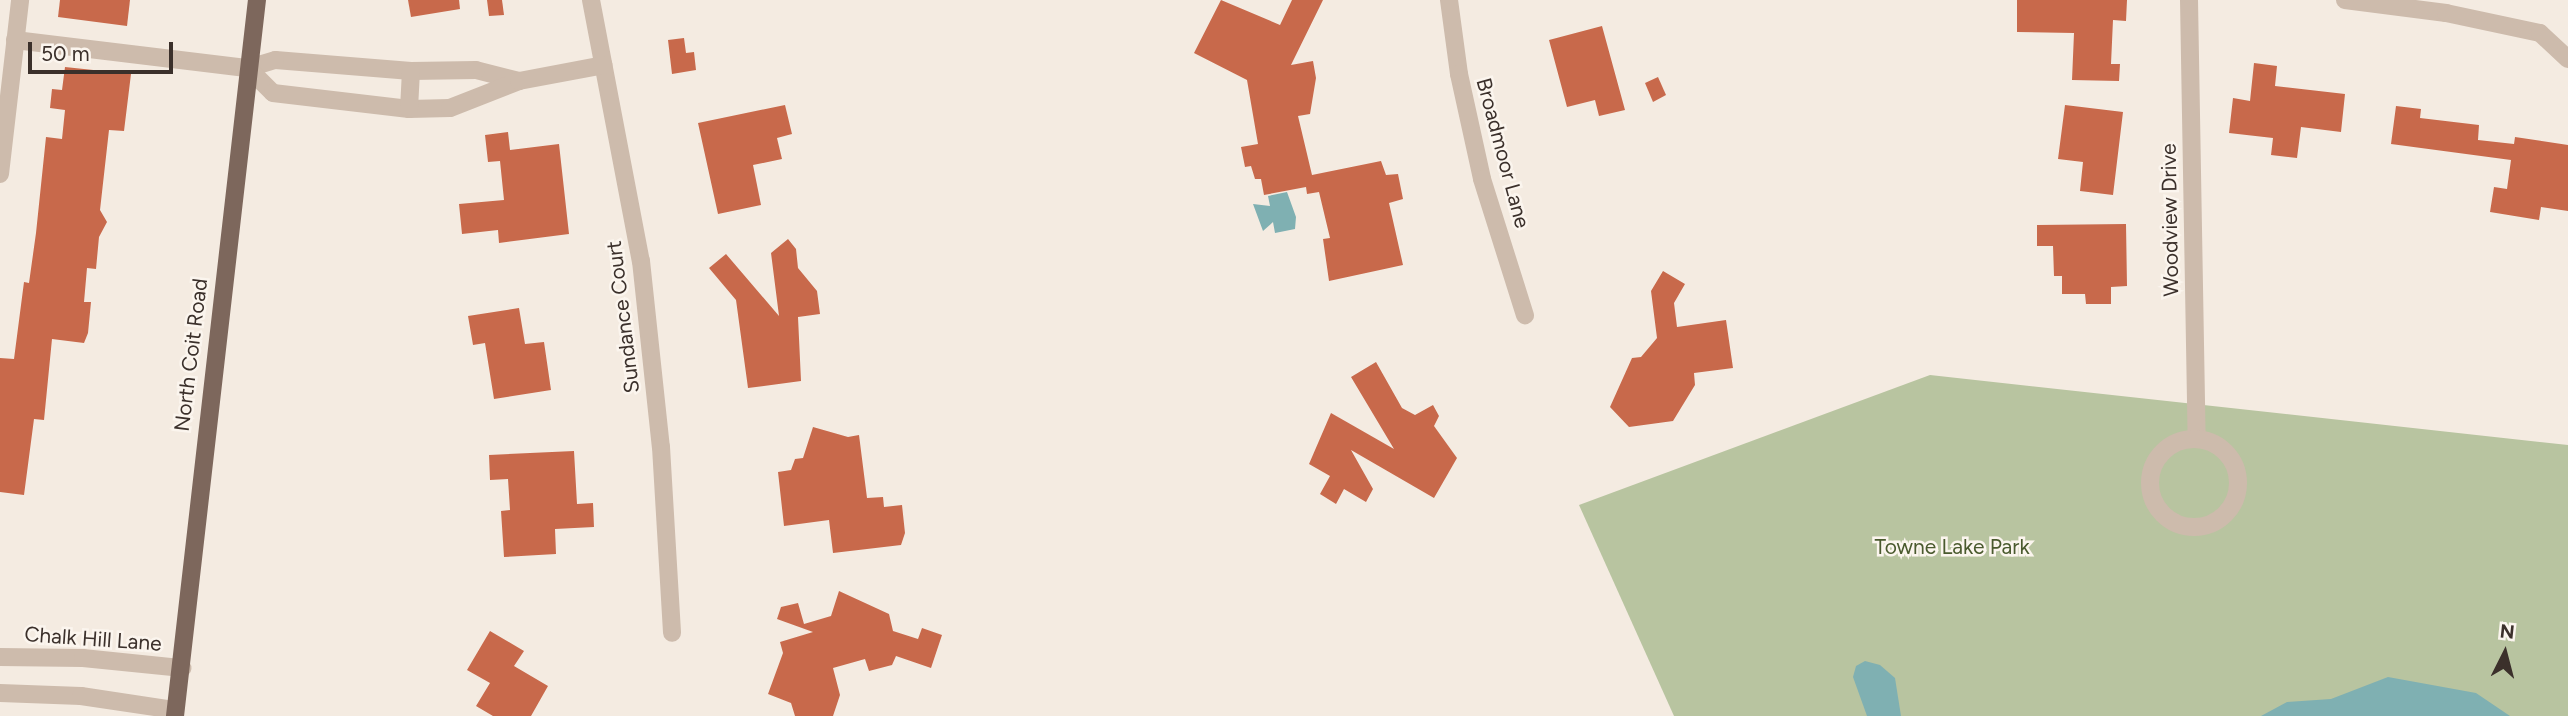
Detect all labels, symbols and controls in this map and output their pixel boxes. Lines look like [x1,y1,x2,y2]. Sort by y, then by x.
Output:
scale bar [32,28,177,72]
text: 50 m [41,41,90,66]
street label: Broadmoor Lane [1471,75,1535,231]
street label: Woodview Drive [2156,143,2184,297]
street label: Sundance Court [601,239,645,395]
street label: North Coit Road [169,277,213,433]
park label: Towne Lake Park [1874,534,2030,560]
north arrow [2470,618,2540,688]
text: N [2499,619,2516,644]
street label: Chalk Hill Lane [24,622,162,656]

